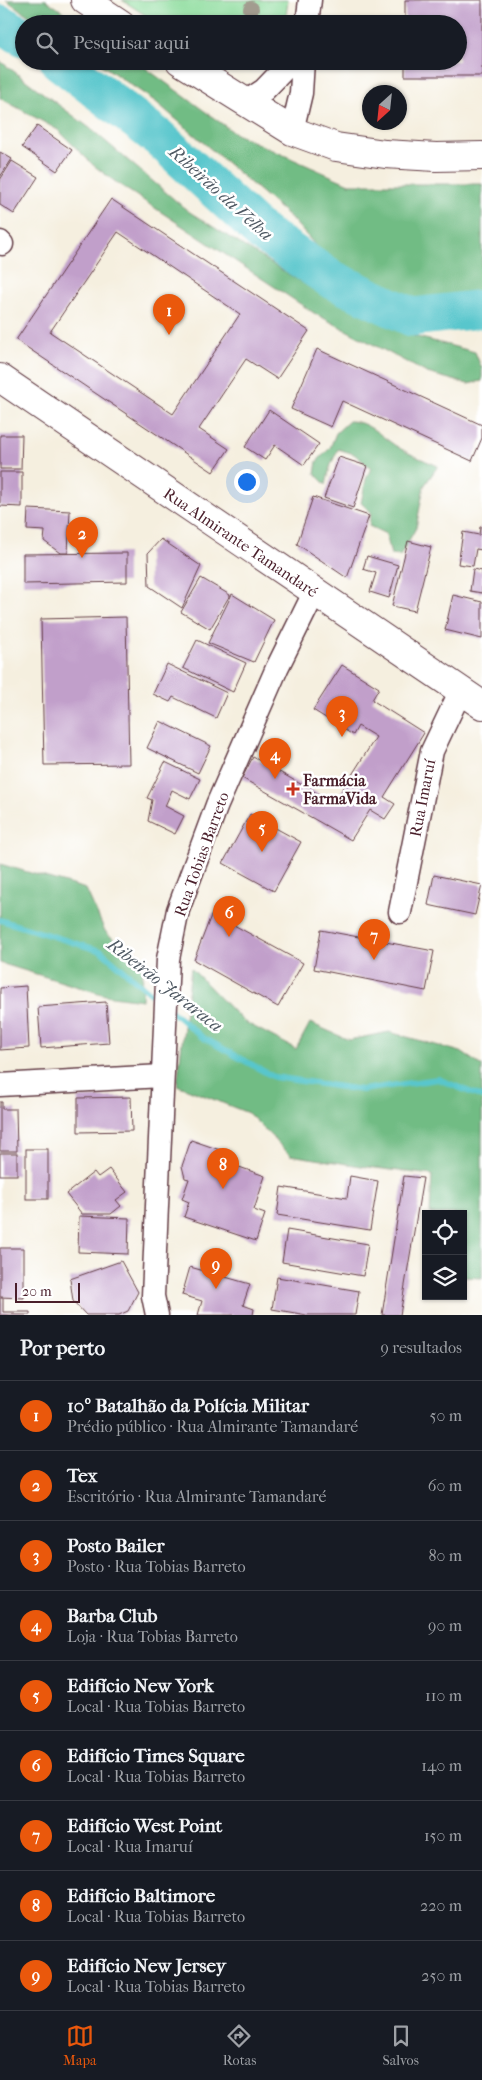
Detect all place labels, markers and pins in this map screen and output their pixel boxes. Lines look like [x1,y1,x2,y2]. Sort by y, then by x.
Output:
pin: 1 [153,294,185,335]
pin: 2 [66,517,98,558]
pin: 3 [326,696,358,737]
pin: 4 [259,738,291,779]
place label: Farmácia FarmaVida [302,771,377,808]
marker: Farmácia FarmaVida [287,783,299,795]
pin: 5 [246,811,278,852]
pin: 6 [213,896,245,937]
pin: 7 [358,919,390,960]
pin: 8 [207,1148,239,1189]
pin: 9 [200,1248,232,1289]

